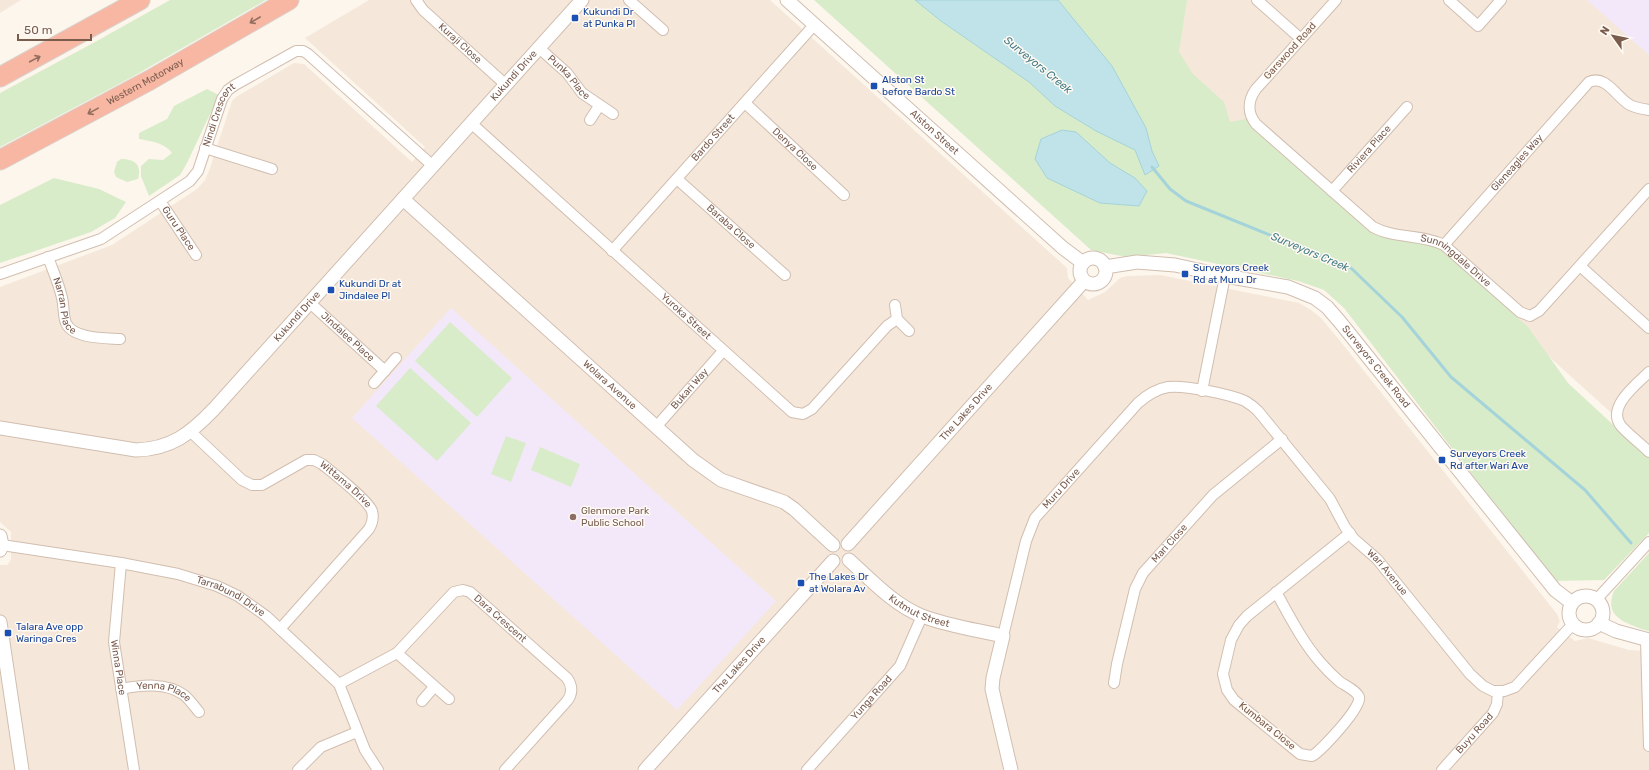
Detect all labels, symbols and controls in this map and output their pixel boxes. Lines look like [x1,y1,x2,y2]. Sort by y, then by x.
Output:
place label: Kukundi Dr at Punka Pl [583,6,635,30]
marker: Kukundi Dr at Punka Pl [570,13,580,23]
scale bar [18,16,91,42]
one-way arrow [249,16,261,24]
north arrow [1593,16,1633,56]
street label: Garswood Road [1261,20,1319,82]
street label: Kuraji Close [436,21,484,66]
text: 50 m [24,23,52,37]
text: N [1597,24,1613,38]
water label: Surveyors Creek [1001,34,1075,97]
street label: Kukundi Drive [488,48,540,104]
street label: Punka Place [545,52,592,103]
one-way arrow [28,54,40,62]
street label: Western Motorway [105,56,186,108]
place label: Alston St before Bardo St [882,74,955,98]
street label: Nindi Crescent [200,81,238,148]
marker: Alston St before Bardo St [869,81,879,91]
street label: Alston Street [907,107,961,157]
one-way arrow [87,108,99,115]
street label: Bardo Street [689,112,738,164]
street label: Riviera Place [1345,123,1394,176]
street label: Denya Close [770,125,820,173]
street label: Gleneagles Way [1489,131,1546,194]
street label: Baraba Close [704,202,758,252]
street label: Guru Place [159,204,198,253]
water label: Surveyors Creek [1269,230,1351,274]
street label: Sunningdale Drive [1419,232,1494,290]
place label: Surveyors Creek Rd at Muru Dr [1193,262,1270,286]
marker: Surveyors Creek Rd at Muru Dr [1180,269,1190,279]
street label: Narran Place [50,276,79,337]
place label: Kukundi Dr at Jindalee Pl [339,278,401,302]
marker: Kukundi Dr at Jindalee Pl [326,285,336,295]
street label: Kukundi Drive [271,288,323,344]
street label: Yuroka Street [658,291,713,342]
street label: Jindalee Place [318,310,377,364]
street label: Surveyors Creek Road [1339,323,1413,410]
street label: Wolara Avenue [580,358,639,412]
street label: Bukari Way [669,365,711,412]
street label: The Lakes Drive [937,381,995,443]
place label: Surveyors Creek Rd after Wari Ave [1450,448,1529,472]
marker: Surveyors Creek Rd after Wari Ave [1437,455,1447,465]
street label: Wittama Drive [317,458,374,511]
street label: Muru Drive [1040,465,1083,511]
place label: Glenmore Park Public School [581,505,650,529]
marker: Glenmore Park Public School [568,512,578,522]
street label: Mari Close [1149,521,1190,565]
street label: Wari Avenue [1364,547,1410,598]
place label: The Lakes Dr at Wolara Av [809,571,869,595]
street label: Tarrabundi Drive [195,574,268,620]
marker: The Lakes Dr at Wolara Av [796,578,806,588]
street label: Dara Crescent [471,592,529,645]
street label: Kutmut Street [886,592,951,630]
place label: Talara Ave opp Waringa Cres [16,621,83,645]
marker: Talara Ave opp Waringa Cres [3,628,13,638]
street label: The Lakes Drive [710,634,768,696]
street label: Winna Place [108,639,128,696]
street label: Yunga Road [849,673,895,722]
street label: Yenna Place [136,680,194,705]
street label: Kumbara Close [1236,700,1298,753]
street label: Buyu Road [1453,711,1496,756]

